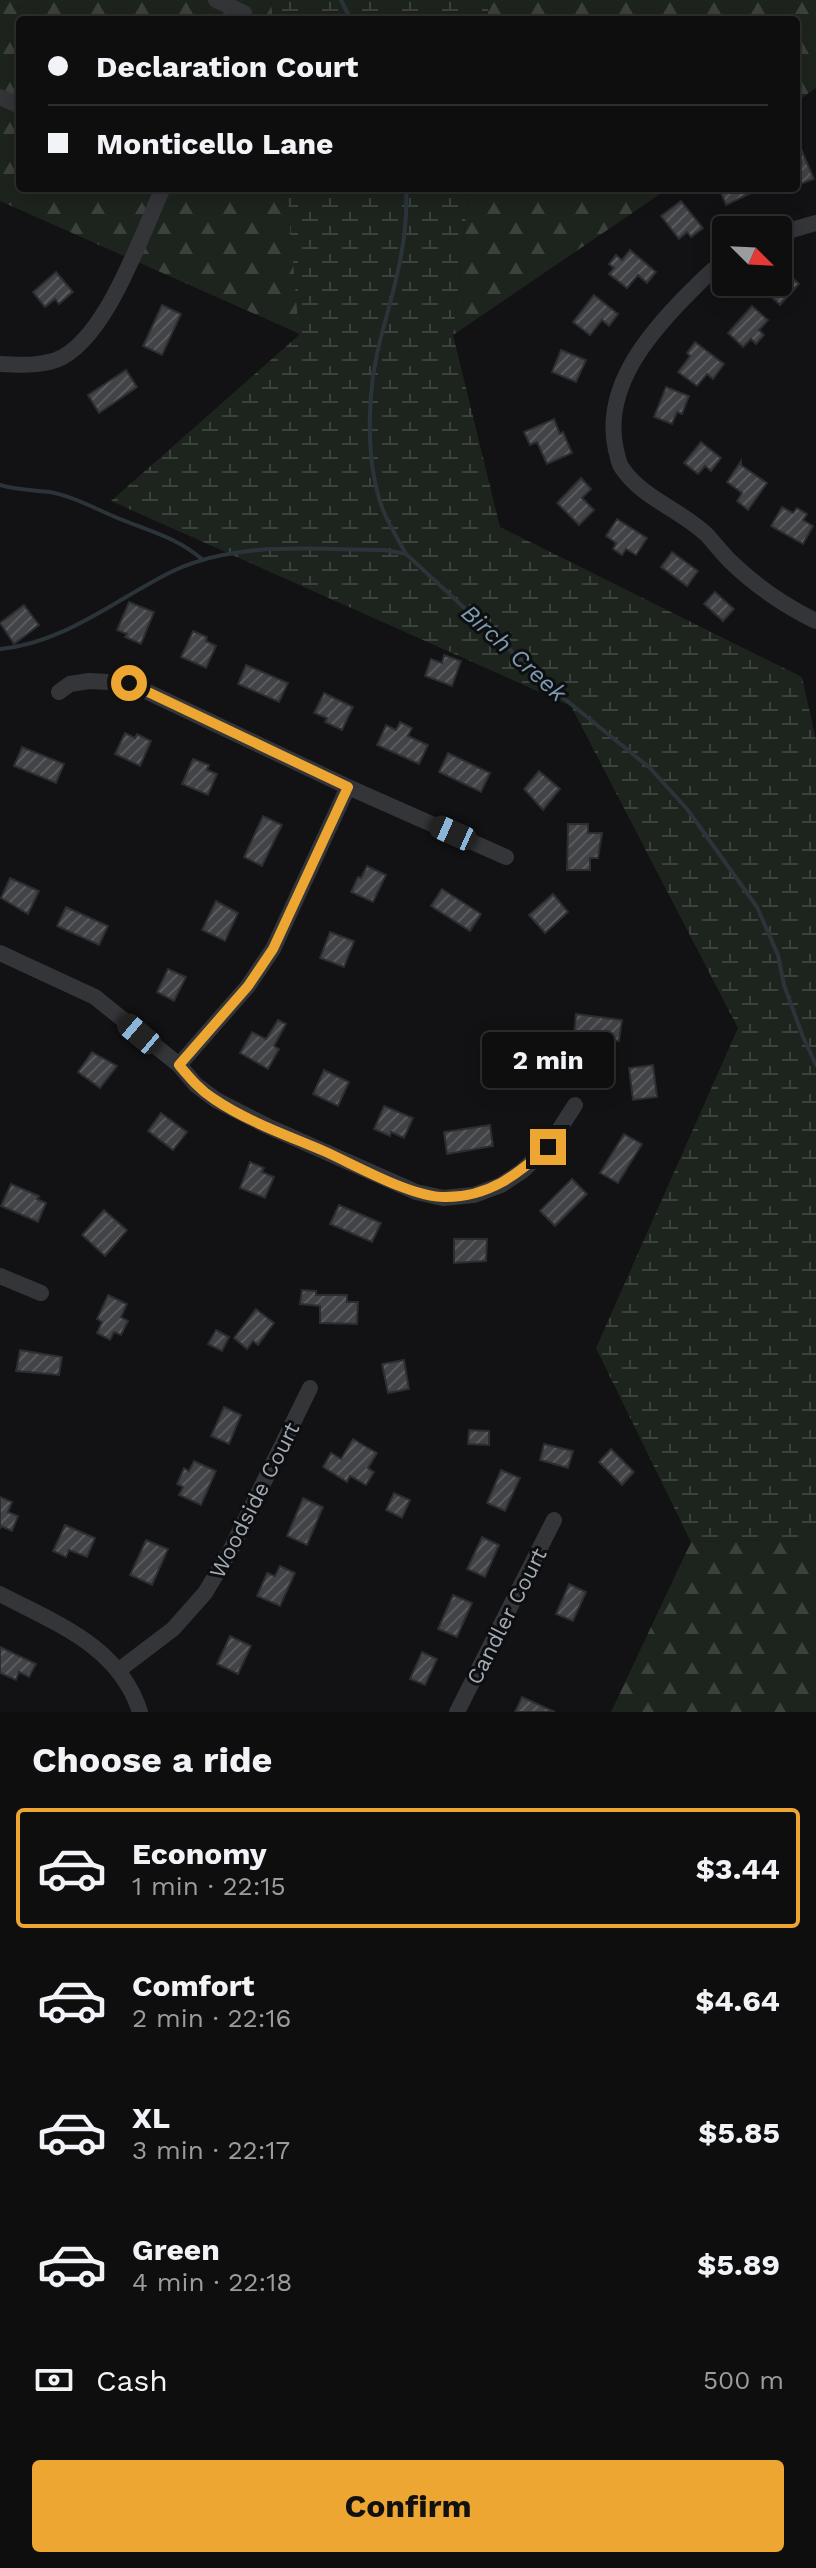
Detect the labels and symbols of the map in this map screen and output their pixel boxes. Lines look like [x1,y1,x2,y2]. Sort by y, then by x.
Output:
north arrow [712,216,792,296]
water label: Birch Creek [456,599,573,708]
route start [111,665,147,701]
car [426,812,480,854]
car [113,1009,165,1059]
callout: 2 min [482,1031,614,1087]
route end [530,1129,566,1165]
street label: Woodside Court [204,1418,304,1582]
street label: Candler Court [461,1544,552,1689]

